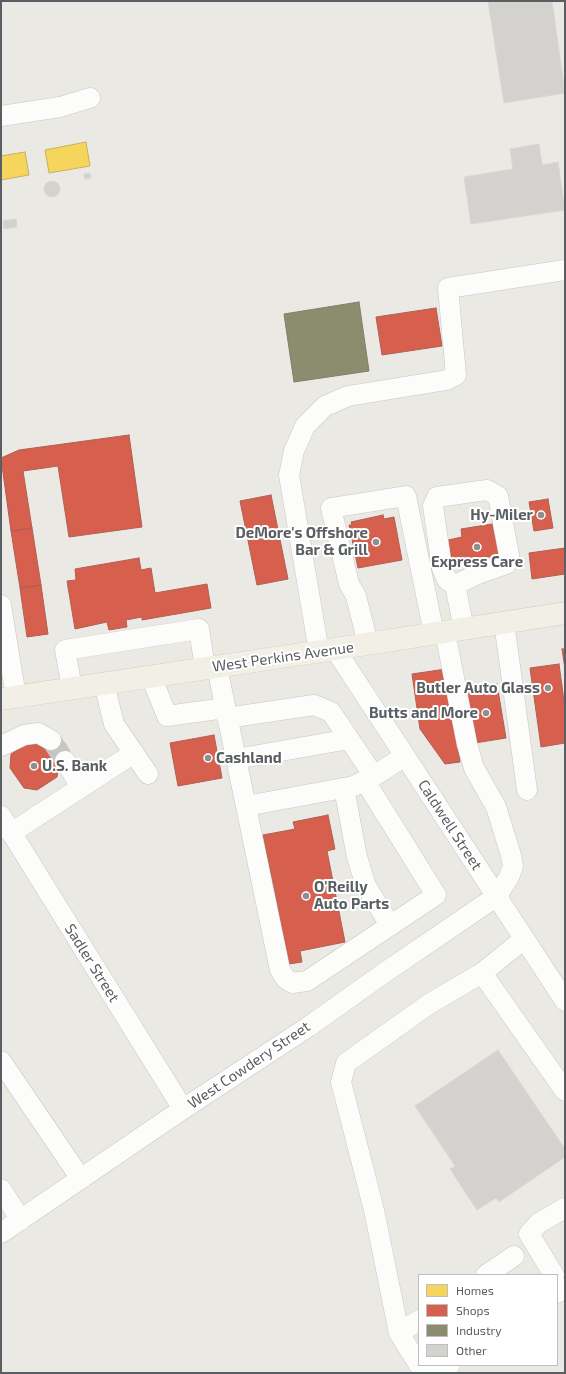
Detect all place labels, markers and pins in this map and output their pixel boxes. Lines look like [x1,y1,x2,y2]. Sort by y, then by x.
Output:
place label: Hy-Miler [470,506,533,524]
marker: Hy-Miler [536,510,546,520]
place label: DeMore's Offshore Bar & Grill [235,524,368,559]
marker: DeMore's Offshore Bar & Grill [371,537,381,547]
marker: Express Care [472,542,482,552]
place label: Express Care [431,553,523,571]
place label: Butler Auto Glass [416,679,540,697]
marker: Butler Auto Glass [543,683,553,693]
place label: Butts and More [369,704,478,722]
marker: Butts and More [481,708,491,718]
place label: Cashland [216,749,282,767]
marker: Cashland [203,753,213,763]
place label: U.S. Bank [42,757,107,775]
marker: U.S. Bank [29,761,39,771]
place label: O'Reilly Auto Parts [314,878,389,913]
marker: O'Reilly Auto Parts [301,891,311,901]

